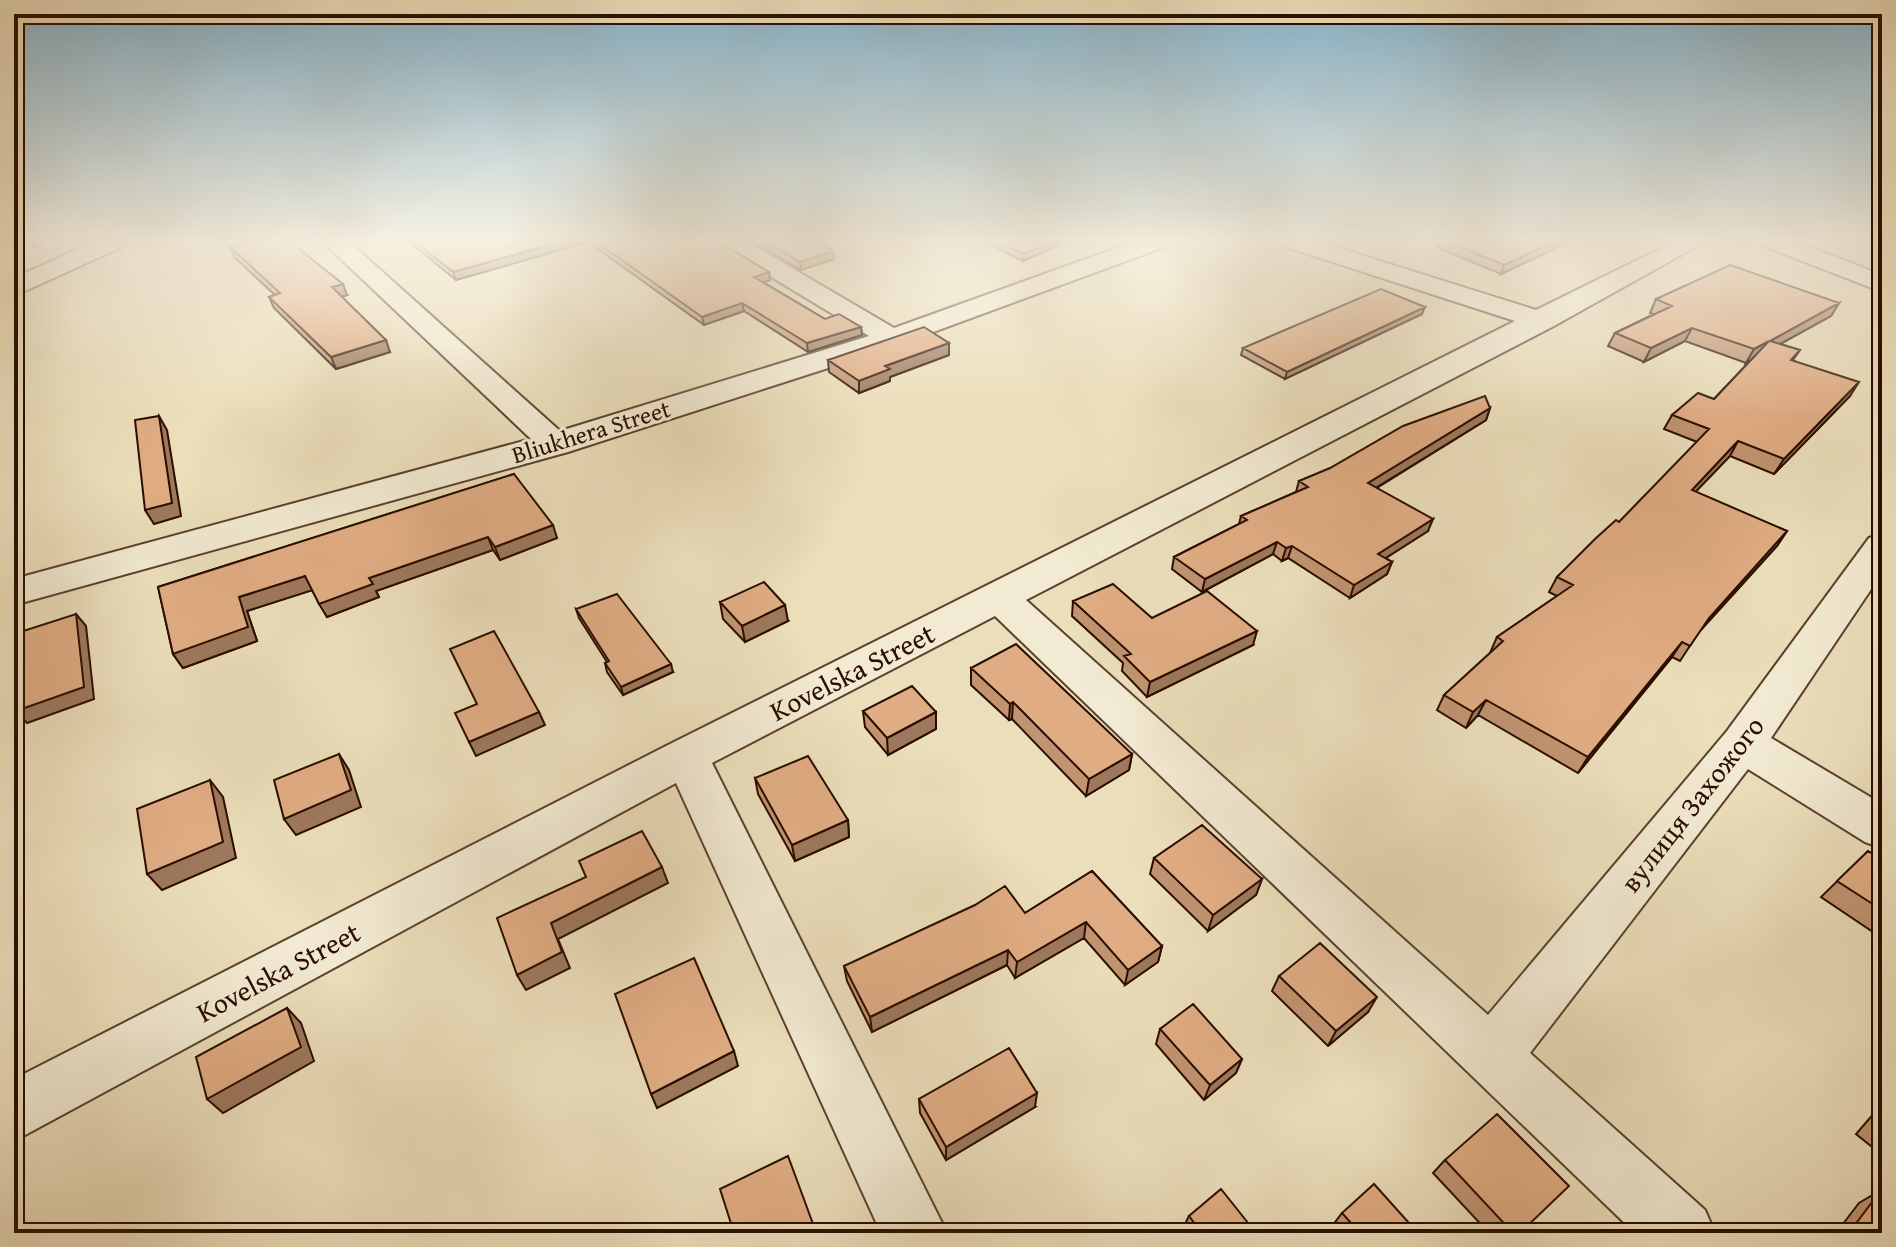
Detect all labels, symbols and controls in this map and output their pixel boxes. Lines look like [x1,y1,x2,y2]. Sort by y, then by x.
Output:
street label: Bliukhera Street [507,391,675,472]
street label: Kovelska Street [762,612,941,731]
street label: вулиця Захожого [1610,707,1773,900]
street label: Kovelska Street [189,911,367,1032]

